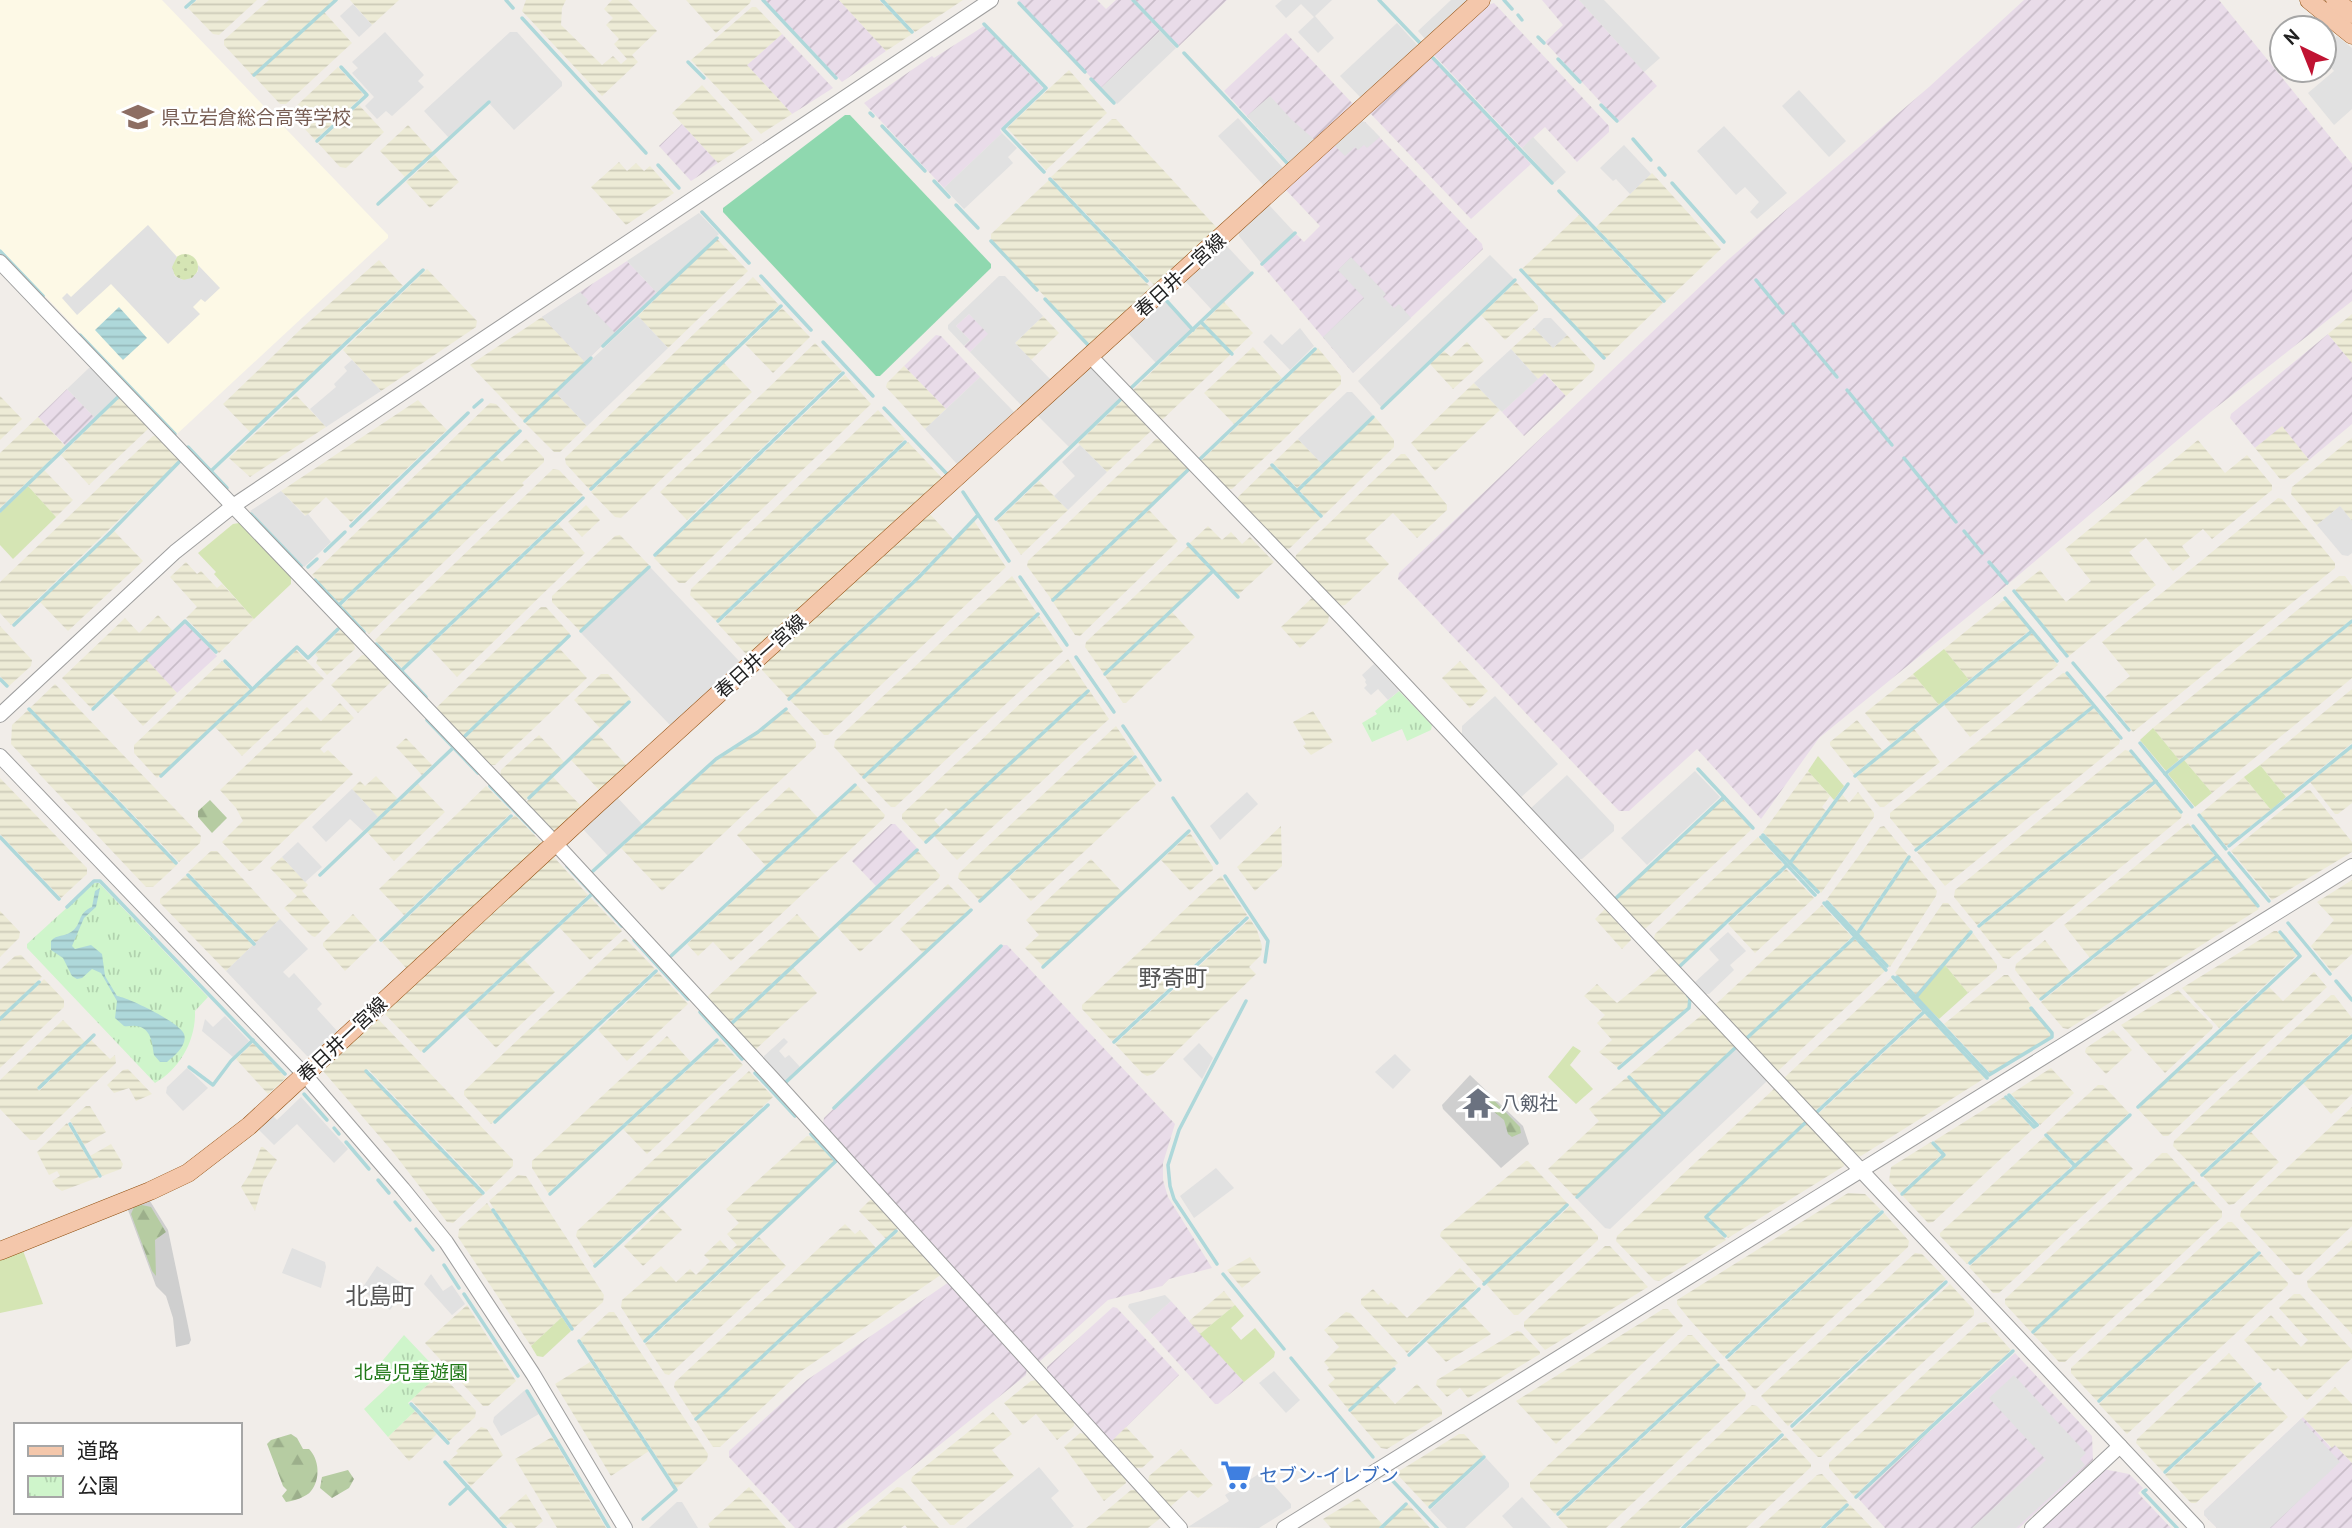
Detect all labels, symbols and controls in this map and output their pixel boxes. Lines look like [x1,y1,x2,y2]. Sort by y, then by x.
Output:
north arrow [2268,14,2338,84]
text: N [2279,24,2304,50]
school or university icon: 県立岩倉総合高等学校 [121,100,155,134]
place label: 県立岩倉総合高等学校 [161,105,351,129]
street label: 春日井一宮線 [1130,228,1230,322]
street label: 春日井一宮線 [710,609,810,703]
district label: 野寄町 [1139,963,1208,992]
street label: 春日井一宮線 [292,991,392,1087]
temple icon: 八剱社 [1461,1086,1495,1120]
place label: 八剱社 [1501,1091,1558,1115]
district label: 北島町 [346,1281,415,1310]
park label: 北島児童遊園 [354,1360,468,1384]
legend [14,1423,242,1514]
text: 道路 [77,1437,119,1464]
supermarket icon: セブン-イレブン [1219,1458,1253,1492]
place label: セブン-イレブン [1259,1463,1399,1487]
text: 公園 [77,1472,119,1499]

